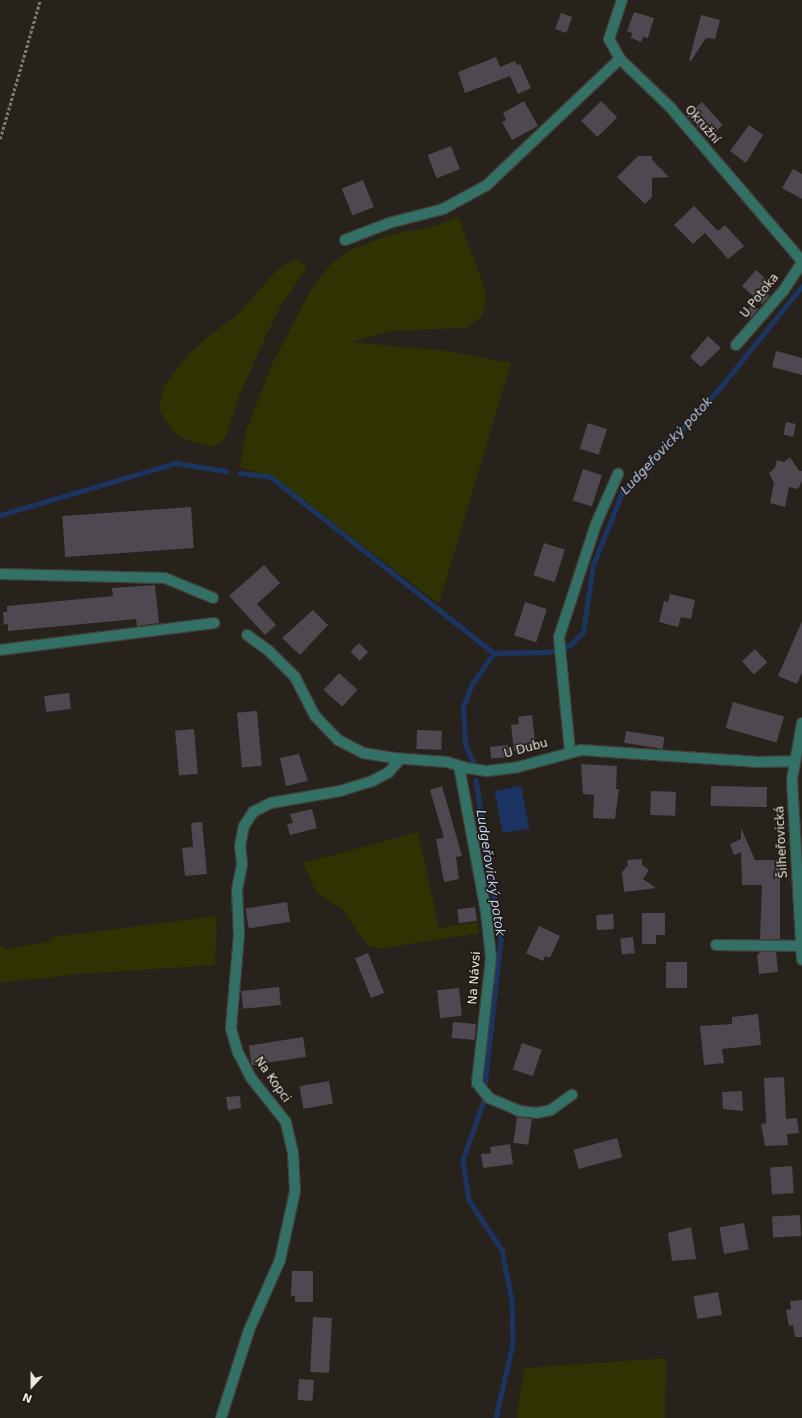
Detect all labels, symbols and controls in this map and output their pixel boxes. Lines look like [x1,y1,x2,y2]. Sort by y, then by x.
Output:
street label: Okružní [681,103,723,147]
street label: U Potoka [738,271,782,321]
water label: Ludgeřovický potok [618,394,716,498]
street label: U Dubu [503,736,549,762]
street label: Šilheřovická [773,805,791,879]
water label: Ludgeřovický potok [472,809,508,937]
street label: Na Návsi [466,951,484,1005]
street label: Na Kopci [251,1054,293,1106]
north arrow [12,1366,52,1406]
text: N [21,1390,34,1405]

